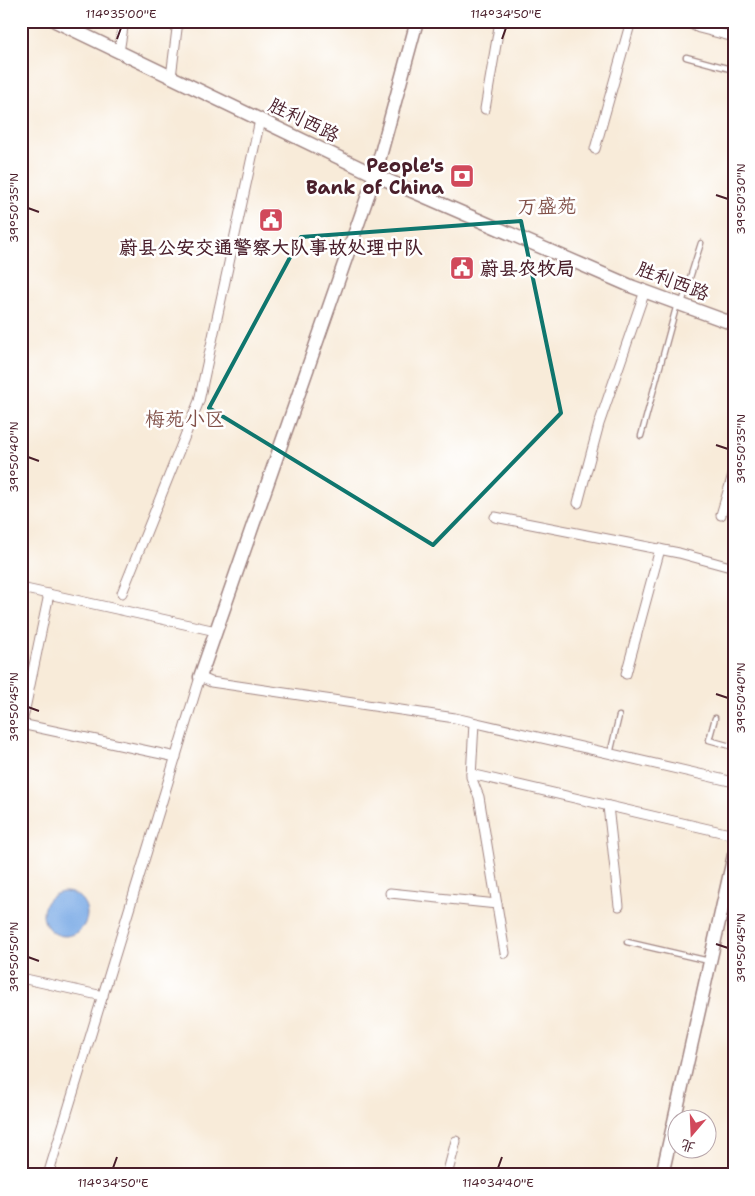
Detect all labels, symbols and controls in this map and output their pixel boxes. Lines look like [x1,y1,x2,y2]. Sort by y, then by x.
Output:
text: 114°35'00"E [86,6,156,22]
text: 114°34'50"E [471,6,541,22]
street label: 胜利西路 [264,92,344,148]
place label: People's Bank of China [306,153,444,200]
bank icon: People's Bank of China [449,163,475,189]
text: 39°50'30"N [733,163,749,235]
text: 39°50'35"N [6,173,22,243]
district label: 万盛苑 [517,193,577,219]
public building icon: 蔚县公安交通警察大队事故处理中队 [258,207,284,233]
place label: 蔚县公安交通警察大队事故处理中队 [119,235,423,260]
public building icon: 蔚县农牧局 [449,255,475,281]
place label: 蔚县农牧局 [480,256,575,281]
street label: 胜利西路 [633,256,713,306]
district label: 梅苑小区 [145,406,225,432]
text: 39°50'35"N [733,414,749,484]
text: 39°50'40"N [6,421,22,493]
text: 39°50'40"N [733,662,749,734]
text: 39°50'45"N [6,672,22,742]
text: 39°50'45"N [733,913,749,983]
text: 39°50'50"N [6,922,22,992]
north arrow [668,1108,718,1158]
text: 北 [678,1136,697,1157]
text: 114°34'50"E [78,1175,148,1191]
text: 114°34'40"E [462,1175,534,1191]

